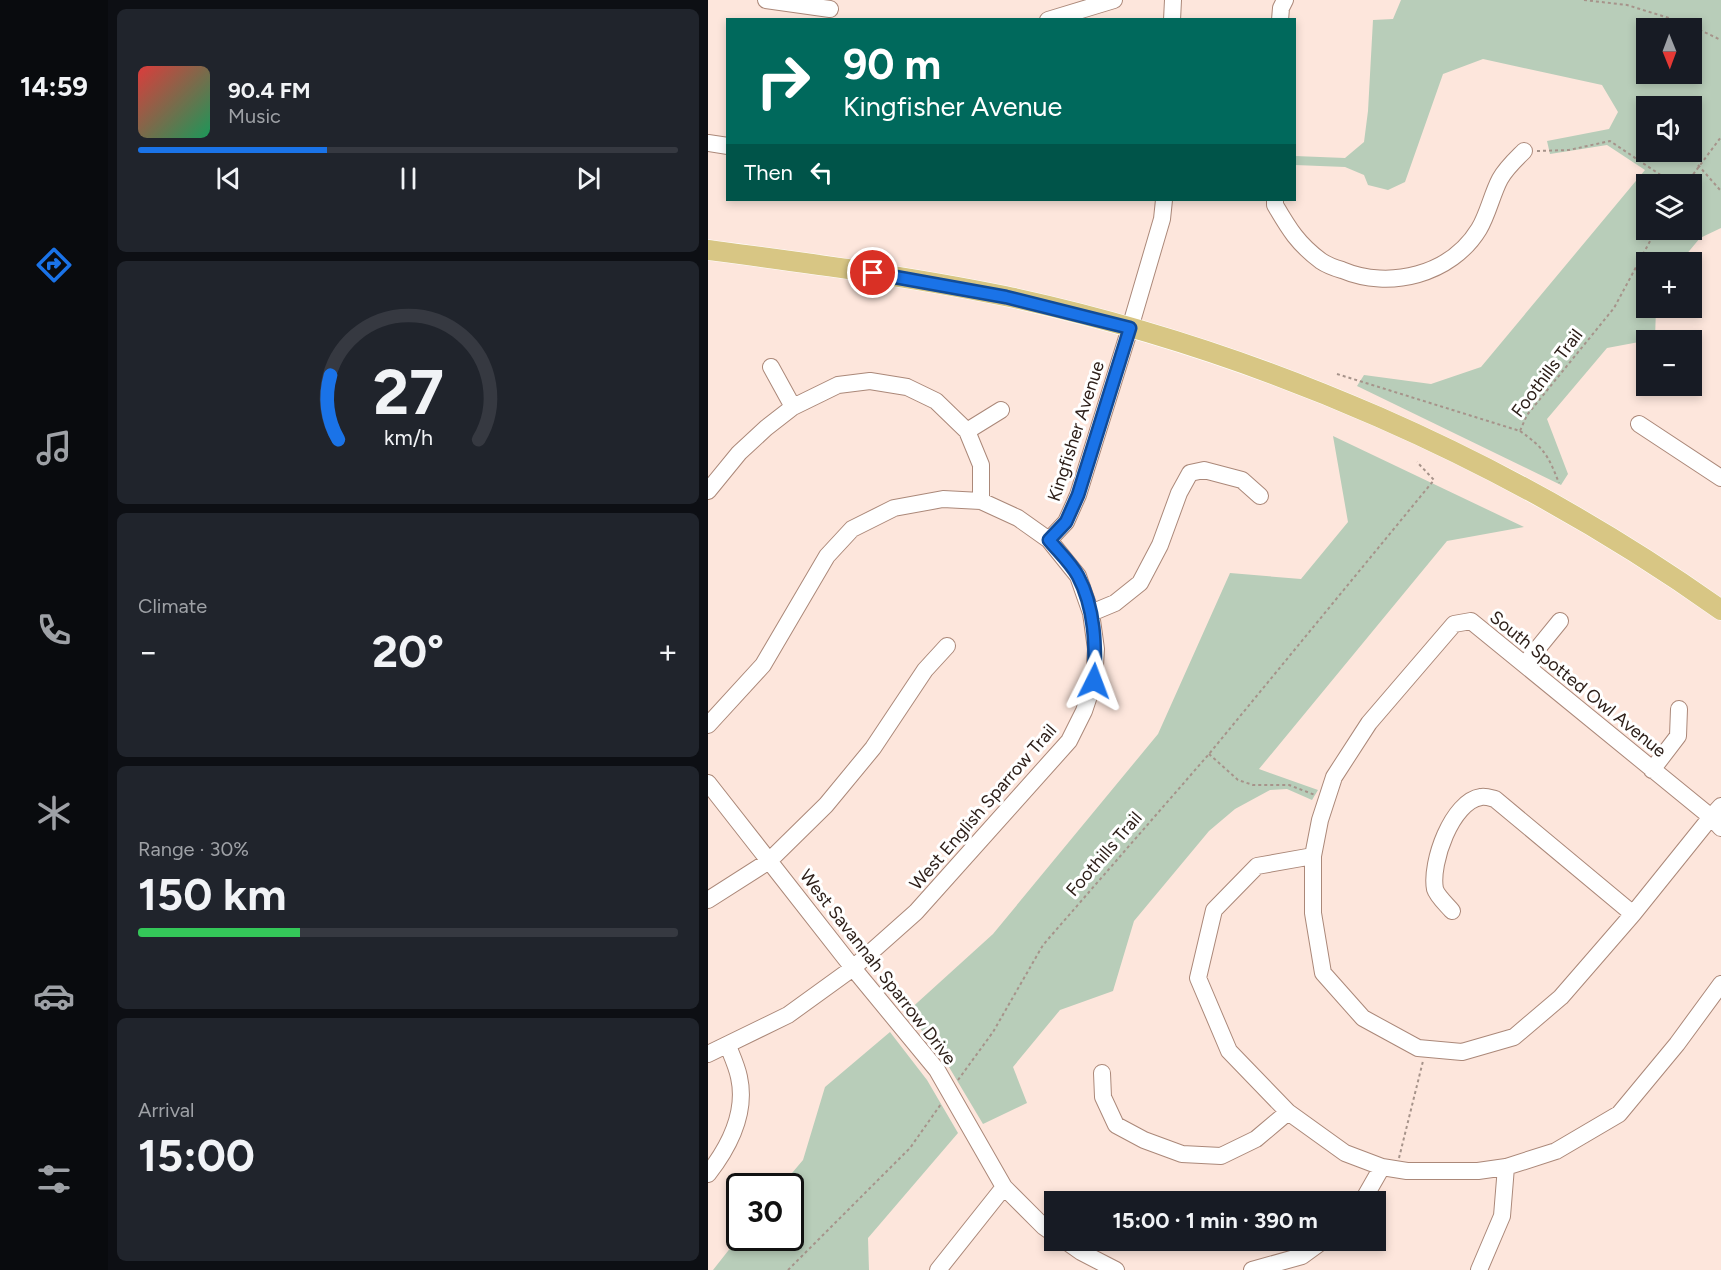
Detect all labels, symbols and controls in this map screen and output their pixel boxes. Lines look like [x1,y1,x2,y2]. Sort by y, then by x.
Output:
north arrow [1636,18,1702,84]
map controls [1636,18,1702,396]
text: 90 m [843,39,941,90]
icon: right [744,42,822,120]
text: 14:59 [20,70,88,103]
text: 90.4 FM [228,77,311,104]
text: Kingfisher Avenue [843,90,1062,123]
button: sound [1636,96,1702,162]
text: Music [228,104,281,128]
icon: left [805,156,838,189]
text: Then [744,159,793,186]
icon: previous [212,162,245,195]
icon: pause [392,162,425,195]
icon: next [572,162,605,195]
button: layers [1636,174,1702,240]
icon: directions [33,244,75,286]
pin [847,247,898,298]
button: + [1636,252,1702,318]
icon: arrive [856,256,889,289]
street label: Foothills Trail [1507,325,1587,421]
button: − [1636,330,1702,396]
text: 27 [373,355,443,430]
street label: Kingfisher Avenue [1043,358,1109,504]
text: km/h [384,425,432,450]
icon: music [33,427,75,469]
text: Climate [138,594,207,618]
street label: South Spotted Owl Avenue [1485,606,1671,762]
icon: phone [33,609,75,651]
text: 20° [372,624,444,678]
text: − [138,632,159,671]
text: + [657,632,678,671]
position arrow [1062,649,1126,713]
street label: West English Sparrow Trail [905,720,1061,894]
icon: climate [33,792,75,834]
street label: Foothills Trail [1061,807,1147,901]
text: Range · 30% [138,837,249,861]
street label: West Savannah Sparrow Drive [795,865,961,1069]
text: 150 km [138,867,286,921]
icon: car [33,975,75,1017]
text: Arrival [138,1098,194,1122]
text: 15:00 [138,1128,255,1182]
icon: filters [33,1158,75,1200]
speed limit sign: 30 [726,1173,804,1251]
text: 15:00 · 1 min · 390 m [1112,1207,1318,1234]

